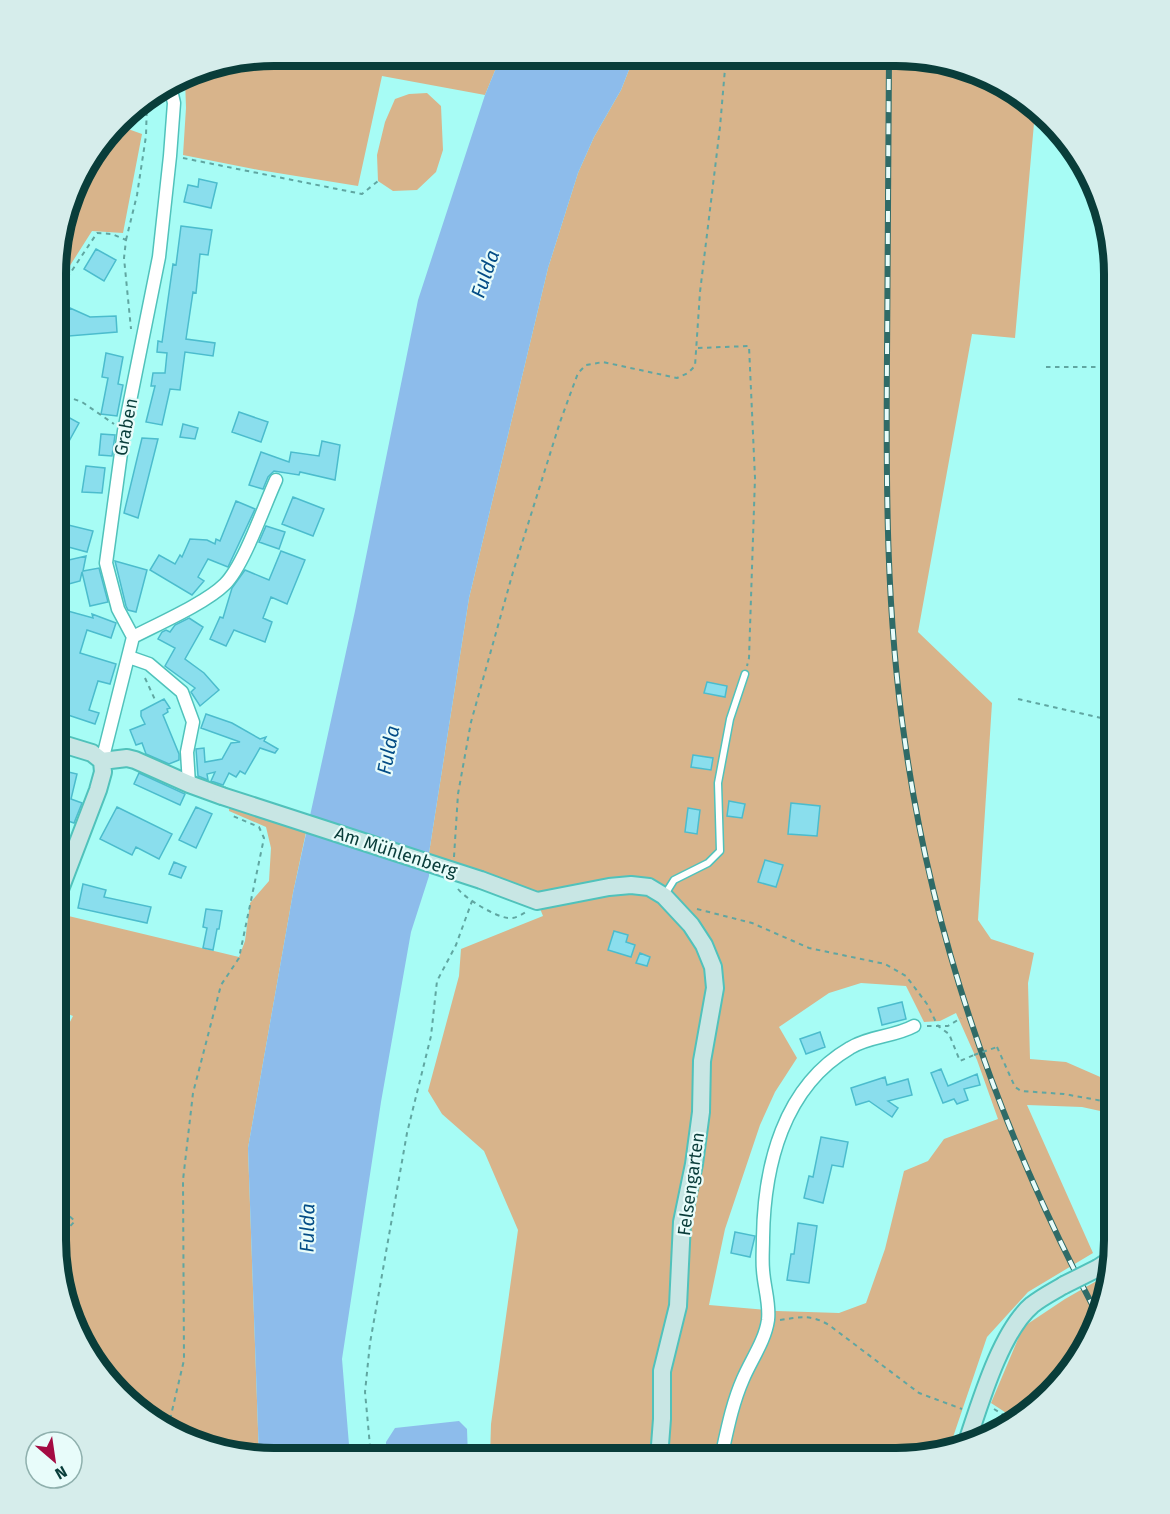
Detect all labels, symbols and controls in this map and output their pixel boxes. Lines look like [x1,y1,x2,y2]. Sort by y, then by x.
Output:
water label: Fulda [466,247,504,301]
street label: Graben [110,396,142,458]
water label: Fulda [372,724,404,776]
street label: Am Mühlenberg [332,822,461,882]
street label: Felsengarten [673,1131,709,1237]
water label: Fulda [295,1203,319,1253]
north arrow [24,1430,84,1490]
text: N [52,1462,70,1484]

